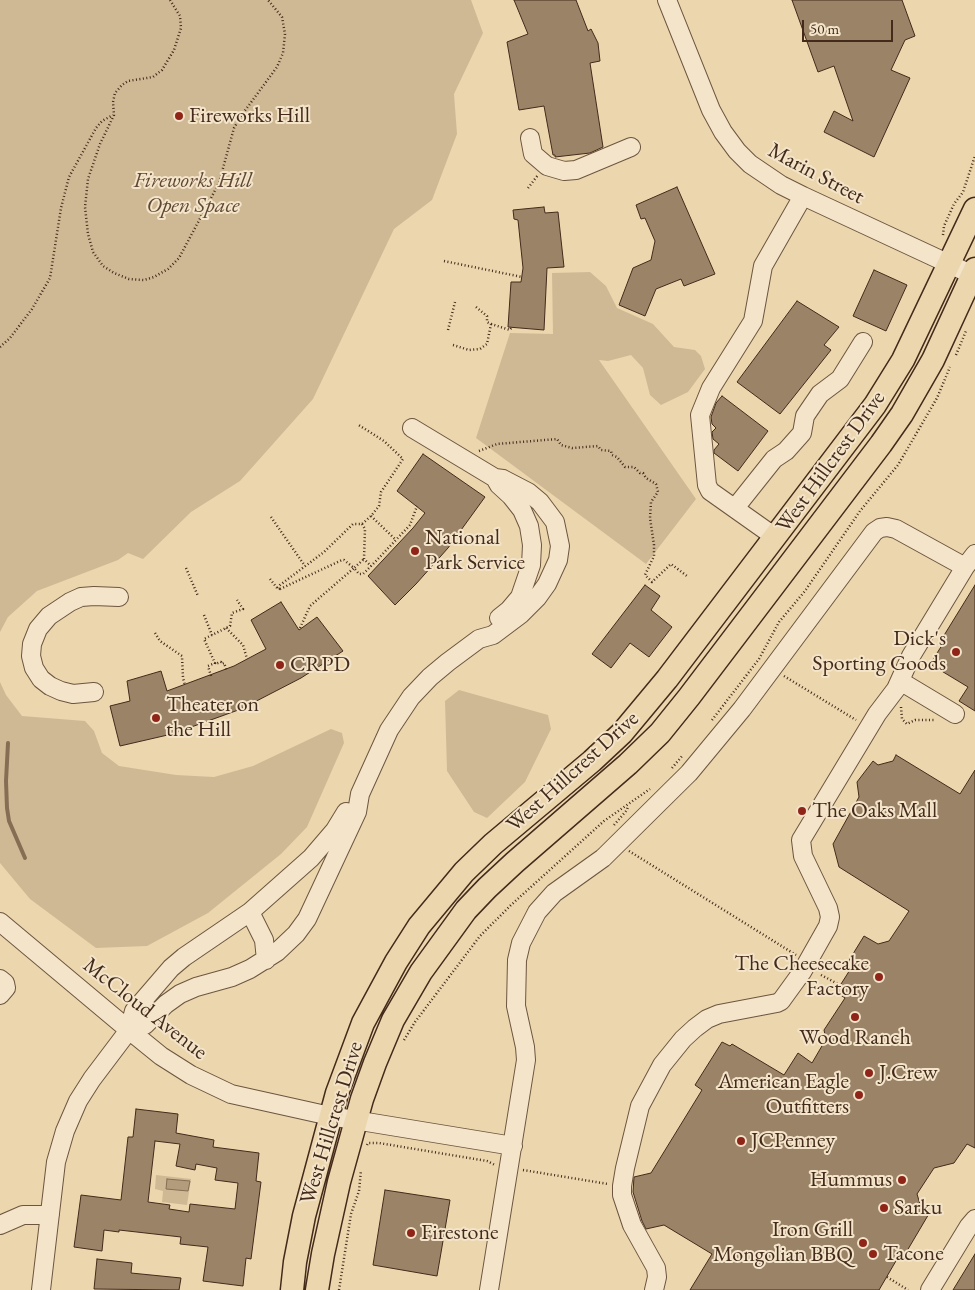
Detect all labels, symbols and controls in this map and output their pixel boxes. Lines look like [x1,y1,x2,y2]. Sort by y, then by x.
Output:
scale bar [805,10,896,42]
text: 50 m [810,19,839,38]
place label: Fireworks Hill [189,103,310,129]
marker: Fireworks Hill [173,110,185,122]
street label: Marin Street [763,138,869,210]
park label: Fireworks Hill Open Space [134,168,252,220]
street label: West Hillcrest Drive [771,386,891,538]
place label: National Park Service [425,525,525,576]
marker: National Park Service [409,545,421,557]
place label: Dick's Sporting Goods [812,626,946,678]
marker: Dick's Sporting Goods [950,646,962,658]
place label: CRPD [290,652,350,678]
marker: CRPD [274,659,286,671]
place label: Theater on the Hill [166,692,259,744]
street label: West Hillcrest Drive [501,706,645,838]
marker: Theater on the Hill [150,712,162,724]
place label: The Oaks Mall [812,798,937,824]
marker: The Oaks Mall [796,805,808,817]
place label: The Cheesecake Factory [734,951,869,1002]
street label: McCloud Avenue [78,952,212,1066]
marker: The Cheesecake Factory [873,971,885,983]
marker: Wood Ranch [849,1011,861,1023]
place label: Wood Ranch [799,1025,911,1051]
street label: West Hillcrest Drive [295,1038,369,1208]
place label: J.Crew [879,1060,937,1086]
marker: J.Crew [863,1067,875,1079]
place label: American Eagle Outfitters [718,1069,849,1120]
marker: American Eagle Outfitters [853,1089,865,1101]
place label: JCPenney [751,1128,835,1154]
marker: JCPenney [735,1135,747,1147]
place label: Hummus [810,1167,892,1193]
marker: Hummus [896,1174,908,1186]
place label: Sarku [894,1195,942,1221]
marker: Sarku [878,1202,890,1214]
place label: Iron Grill Mongolian BBQ [713,1217,853,1268]
place label: Firestone [421,1220,499,1246]
marker: Firestone [405,1227,417,1239]
marker: Iron Grill Mongolian BBQ [857,1237,869,1249]
place label: Tacone [883,1241,944,1267]
marker: Tacone [867,1248,879,1260]

